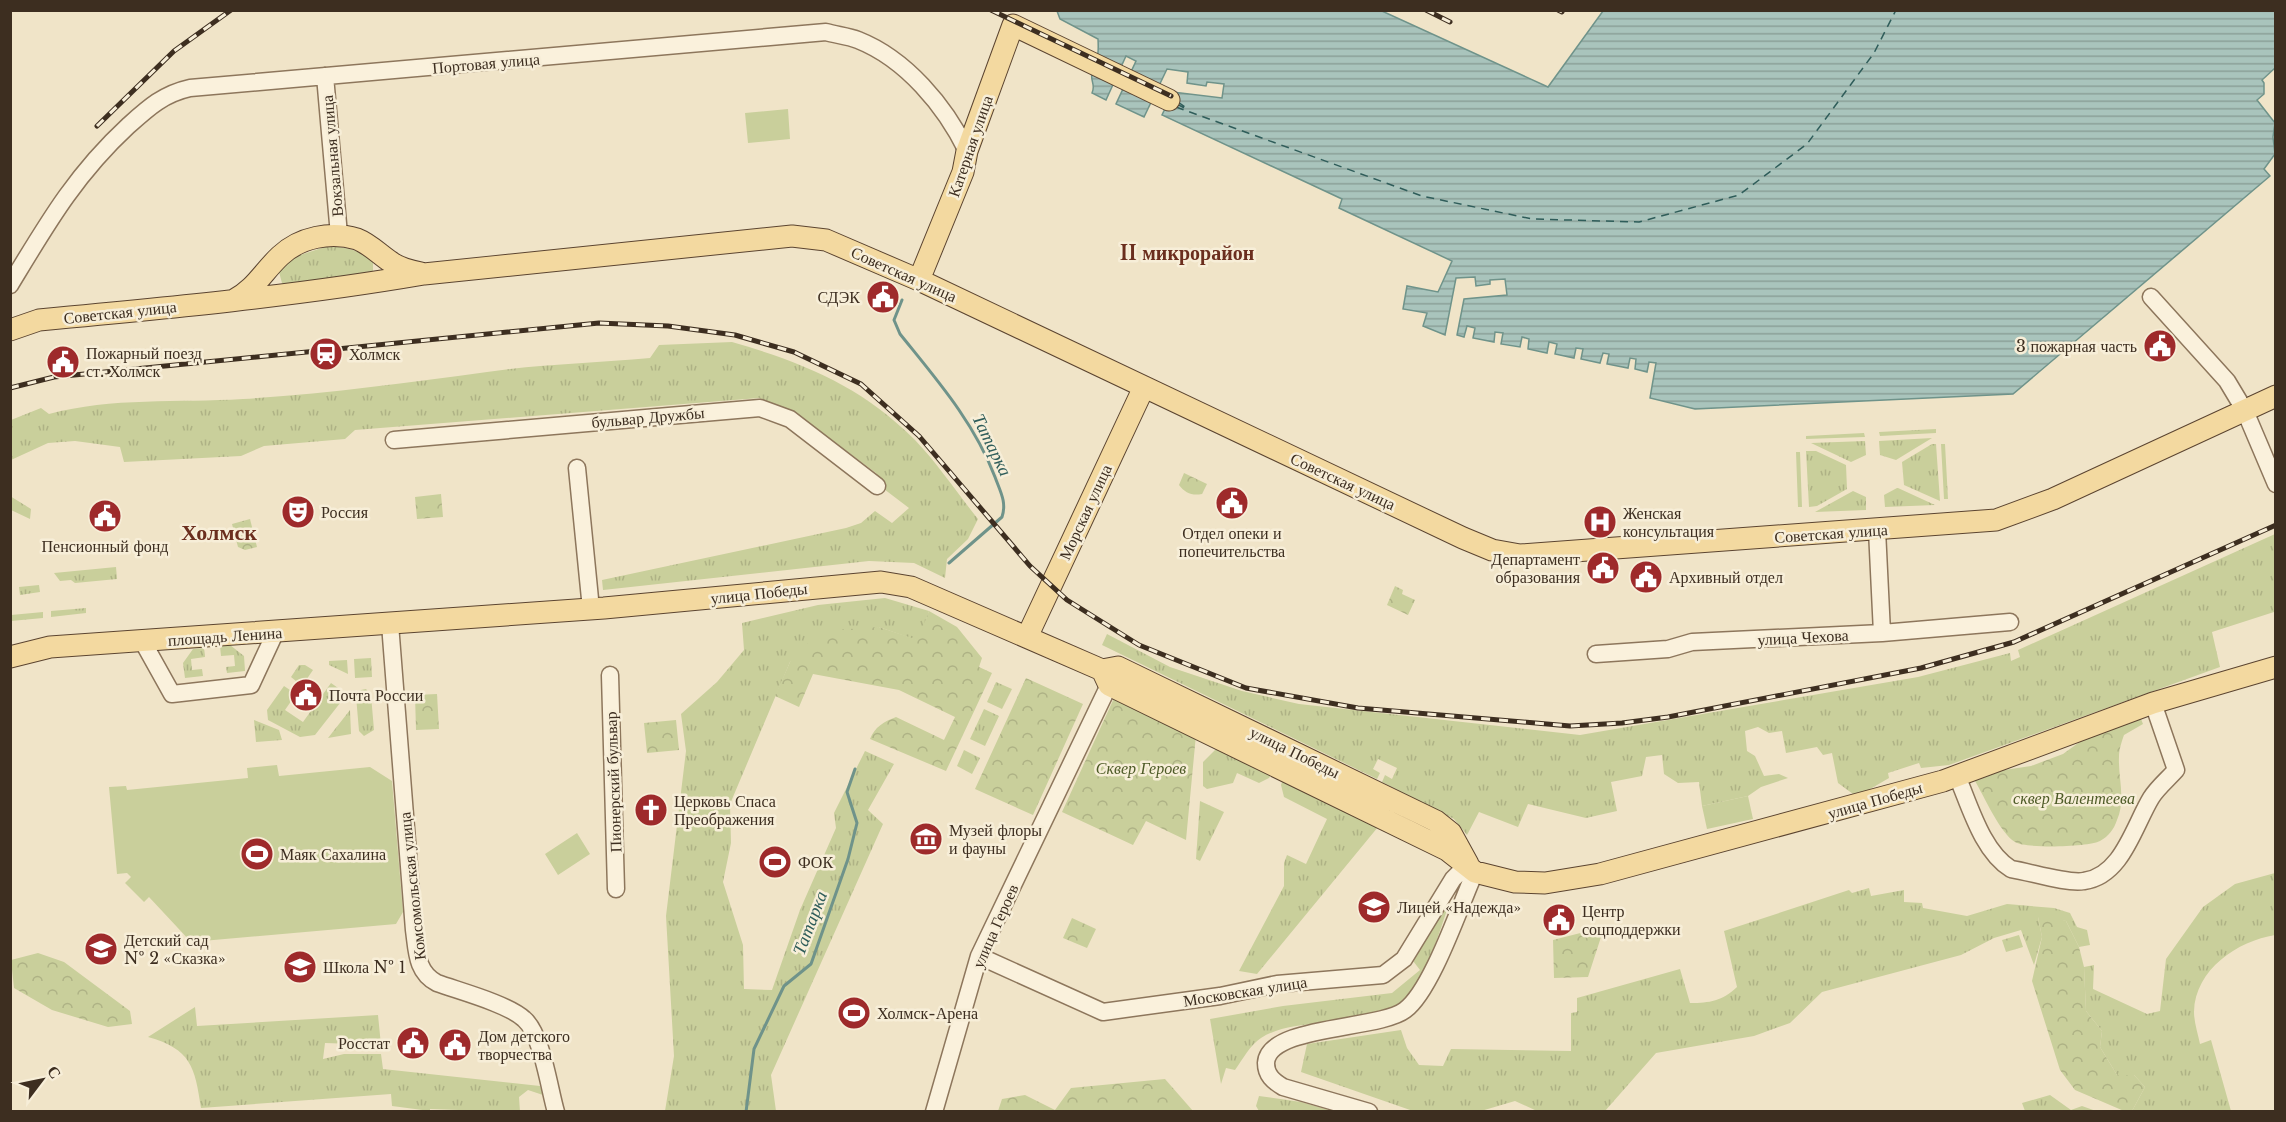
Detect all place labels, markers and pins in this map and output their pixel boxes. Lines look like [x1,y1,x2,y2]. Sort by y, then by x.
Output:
public building icon: СДЭК [865,279,901,315]
place label: СДЭК [818,287,860,307]
public building icon: 3 пожарная часть [2142,328,2178,364]
station icon: Холмск [308,336,344,372]
place label: 3 пожарная часть [2016,336,2137,356]
place label: Пожарный поезд ст. Холмск [86,343,202,381]
public building icon: Пожарный поезд ст. Холмск [45,344,81,380]
place label: Холмск [349,344,401,364]
public building icon: Отдел опеки и попечительства [1214,485,1250,521]
theatre icon: Россия [280,494,316,530]
public building icon: Пенсионный фонд [87,498,123,534]
place label: Россия [321,502,369,522]
place label: Женская консультация [1623,503,1715,541]
hospital icon: Женская консультация [1582,504,1618,540]
place label: Отдел опеки и попечительства [1179,523,1285,561]
place label: Пенсионный фонд [42,536,168,556]
place label: Департамент образования [1491,549,1581,587]
public building icon: Департамент образования [1585,550,1621,586]
public building icon: Архивный отдел [1628,559,1664,595]
place label: Архивный отдел [1669,567,1783,587]
public building icon: Почта России [288,677,324,713]
place label: Почта России [329,685,424,705]
place label: Церковь Спаса Преображения [674,791,776,829]
church icon: Церковь Спаса Преображения [633,792,669,828]
place label: Музей флоры и фауны [949,820,1042,858]
museum icon: Музей флоры и фауны [908,821,944,857]
sports icon: Маяк Сахалина [239,836,275,872]
place label: Маяк Сахалина [280,844,386,864]
sports icon: ФОК [757,844,793,880]
place label: ФОК [798,852,833,872]
school or university icon: Лицей «Надежда» [1356,889,1392,925]
place label: Лицей «Надежда» [1397,897,1521,917]
place label: Центр соцподдержки [1582,901,1681,939]
public building icon: Центр соцподдержки [1541,902,1577,938]
place label: Детский сад № 2 «Сказка» [124,930,226,968]
school or university icon: Детский сад № 2 «Сказка» [83,931,119,967]
school or university icon: Школа № 1 [282,949,318,985]
place label: Школа № 1 [323,957,406,977]
sports icon: Холмск-Арена [836,995,872,1031]
place label: Холмск-Арена [877,1003,978,1023]
public building icon: Росстат [395,1025,431,1061]
place label: Дом детского творчества [478,1026,570,1064]
public building icon: Дом детского творчества [437,1027,473,1063]
place label: Росстат [338,1033,390,1053]

